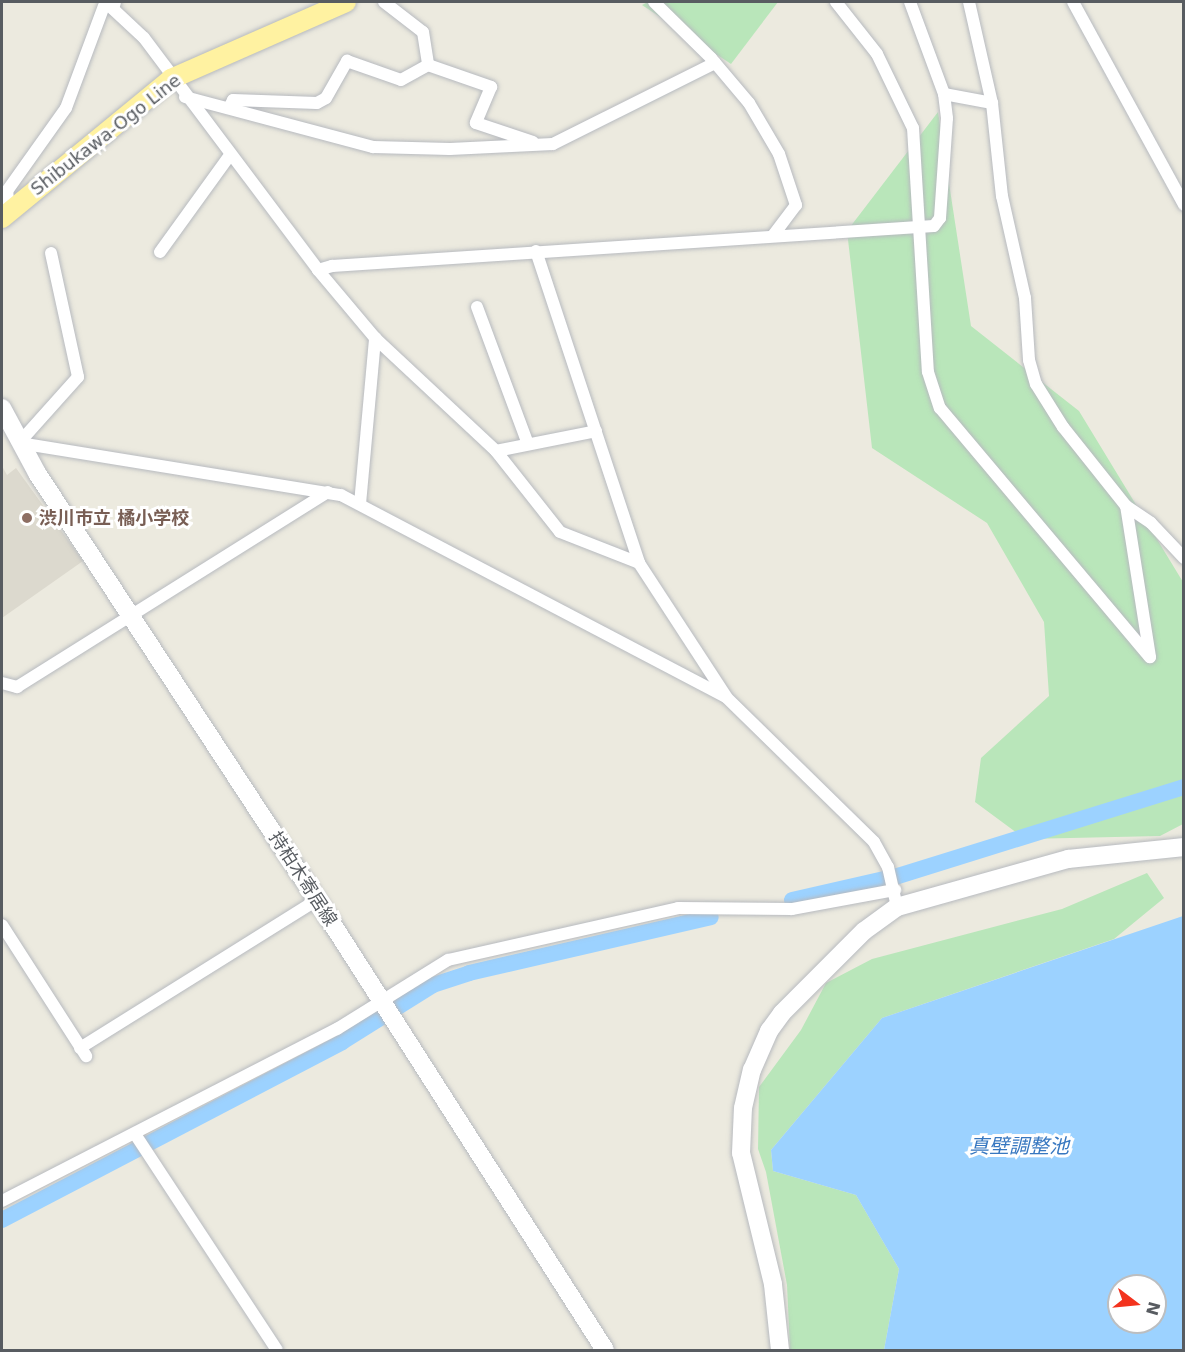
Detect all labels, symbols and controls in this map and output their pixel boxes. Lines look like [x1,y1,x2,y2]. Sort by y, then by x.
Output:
street label: Shibukawa-Ogo Line [27,70,185,200]
place label: 渋川市立 橘小学校 [39,507,189,529]
marker: 渋川市立 橘小学校 [20,511,34,525]
street label: 持柏木寄居線 [265,828,341,930]
water label: 真壁調整池 [969,1134,1069,1158]
north arrow [1107,1274,1167,1334]
text: N [1142,1299,1164,1318]

